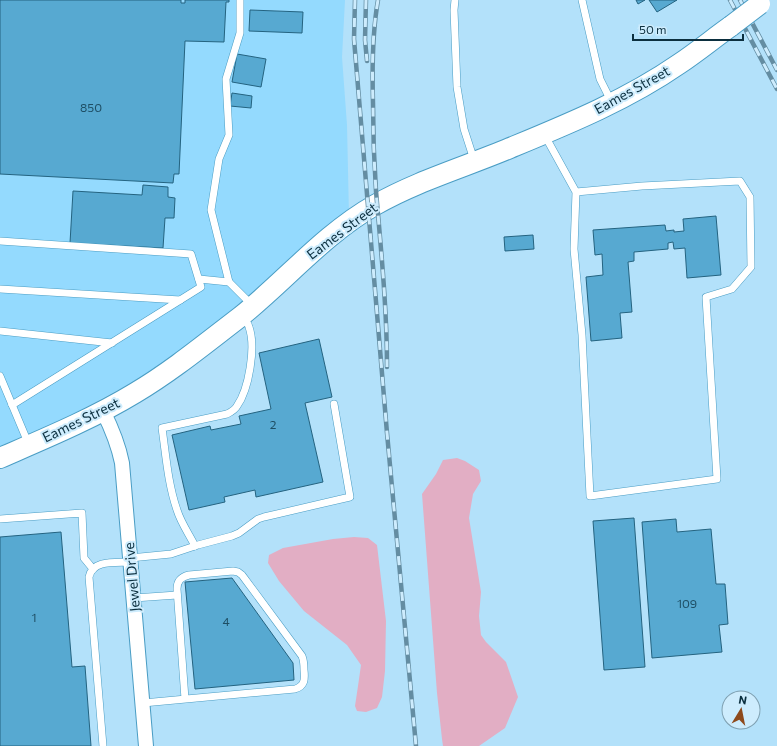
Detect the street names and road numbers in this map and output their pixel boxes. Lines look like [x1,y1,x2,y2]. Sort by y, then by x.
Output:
street label: Eames Street [591,62,673,117]
street label: Eames Street [303,198,381,263]
street label: Eames Street [39,393,122,446]
street label: Jewel Drive [120,542,143,612]

